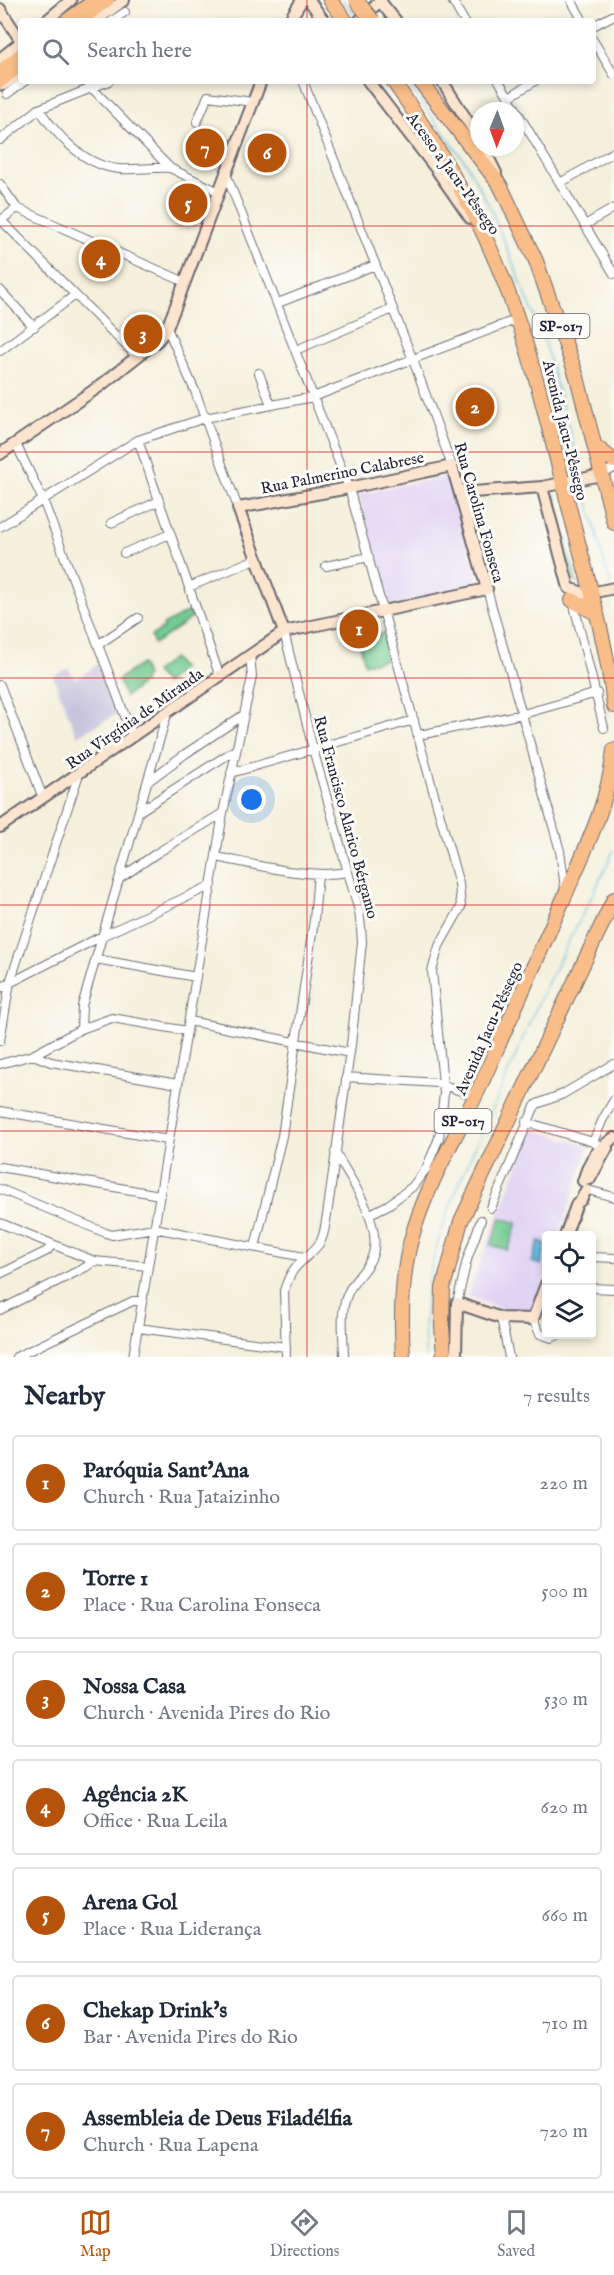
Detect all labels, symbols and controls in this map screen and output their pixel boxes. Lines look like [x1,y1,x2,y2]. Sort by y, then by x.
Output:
search box [18,18,596,84]
icon: search [39,35,72,68]
text: Search here [87,37,192,65]
north arrow [470,102,524,156]
street label: Acesso a Jacu-Pêssego [401,108,504,240]
pin: 7 [186,126,224,170]
pin: 6 [248,130,286,176]
pin: 5 [168,180,207,226]
pin: 4 [82,236,120,282]
pin: 3 [124,312,162,356]
road number: SP-017 [532,314,590,338]
street label: Avenida Jacu-Pêssego [537,357,591,503]
pin: 2 [456,384,494,430]
street label: Rua Carolina Fonseca [448,440,508,585]
street label: Rua Palmerino Calabrese [259,448,426,500]
pin: 1 [340,606,378,652]
street label: Rua Virgínia de Miranda [63,665,208,775]
street label: Rua Francisco Alarico Bérgamo [308,714,382,922]
your location [237,785,266,814]
street label: Avenida Jacu-Pêssego [451,958,528,1100]
road number: SP-017 [434,1109,492,1133]
map controls [542,1231,596,1339]
button: locate [542,1231,596,1285]
button: layers [542,1285,596,1339]
text: Nearby [24,1380,105,1413]
text: 7 results [523,1384,590,1409]
text: Paróquia Sant'Ana [83,1457,249,1485]
text: 1 [42,1471,49,1496]
text: 220 m [540,1471,588,1496]
text: Church · Rua Jataizinho [83,1485,280,1510]
text: Torre 1 [83,1565,148,1593]
text: 2 [41,1579,50,1604]
text: 500 m [541,1579,588,1604]
text: Place · Rua Carolina Fonseca [83,1593,321,1618]
text: Nossa Casa [83,1673,186,1701]
text: 3 [42,1687,49,1712]
text: 530 m [544,1687,588,1712]
text: Church · Avenida Pires do Rio [83,1701,330,1726]
text: Agência 2K [83,1781,188,1809]
text: 4 [41,1795,50,1820]
text: 620 m [541,1795,588,1820]
text: Office · Rua Leila [83,1809,228,1834]
text: Arena Gol [83,1889,177,1917]
text: 5 [42,1903,49,1928]
text: 660 m [541,1903,588,1928]
text: Place · Rua Liderança [83,1917,261,1942]
text: Chekap Drink's [83,1997,227,2025]
text: 6 [41,2011,50,2036]
text: 710 m [542,2011,588,2036]
text: Bar · Avenida Pires do Rio [83,2025,298,2050]
text: Assembleia de Deus Filadélfia [83,2105,352,2133]
text: 7 [41,2119,50,2144]
text: 720 m [540,2119,588,2144]
text: Church · Rua Lapena [83,2133,259,2158]
tab: Map [79,2206,112,2262]
tab: Directions [270,2206,339,2262]
tab: Saved [497,2206,535,2262]

